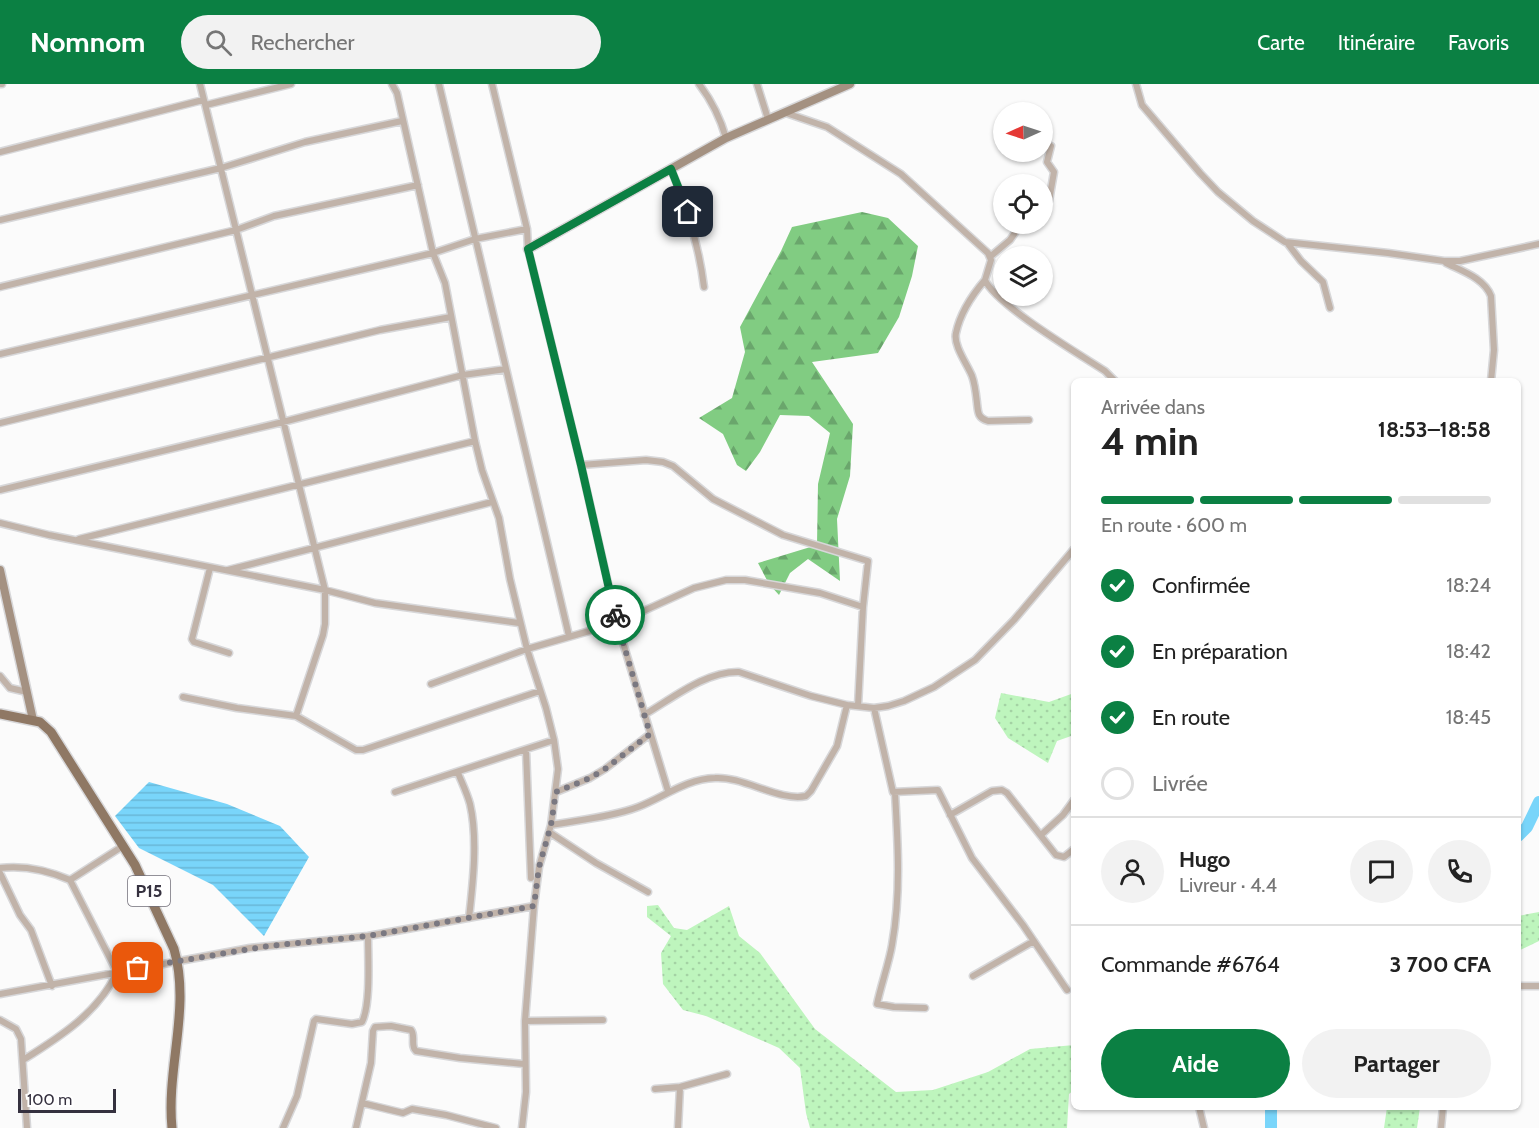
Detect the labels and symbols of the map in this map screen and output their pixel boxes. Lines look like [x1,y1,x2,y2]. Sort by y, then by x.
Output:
north arrow [993,102,1053,162]
pin [662,186,713,237]
courier [585,585,645,645]
road number: P15 [128,876,170,906]
pin [112,942,163,993]
scale bar [18,1086,116,1114]

